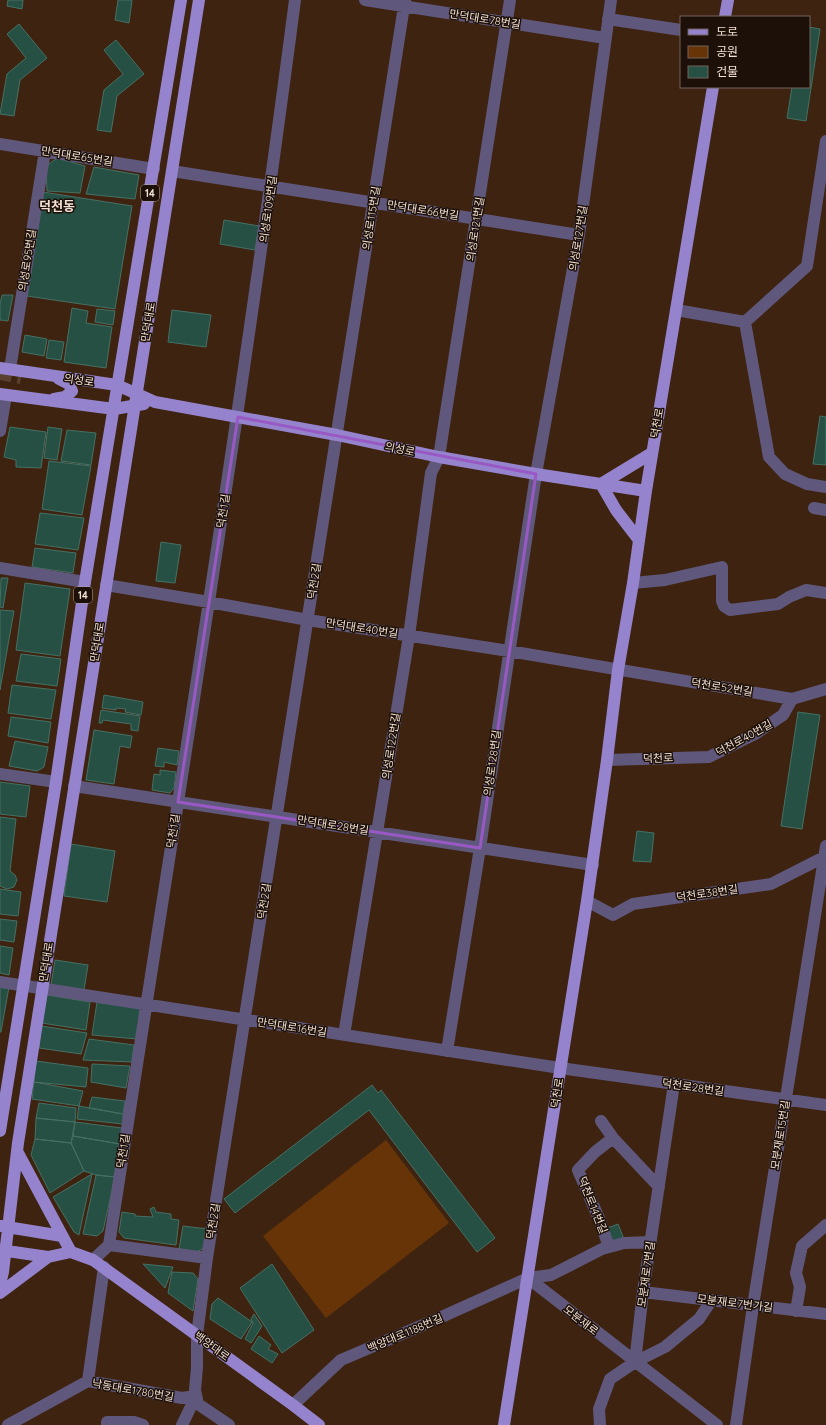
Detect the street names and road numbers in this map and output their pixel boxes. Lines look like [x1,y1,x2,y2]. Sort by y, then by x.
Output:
street label: 만덕대로78번길 [448,6,522,32]
street label: 만덕대로65번길 [40,143,114,169]
street label: 의성로109번길 [256,175,280,243]
road number: 14 [141,185,159,201]
street label: 의성로115번길 [359,185,383,251]
street label: 의성로121번길 [463,196,487,262]
street label: 만덕대로66번길 [386,197,460,223]
street label: 의성로127번길 [566,204,590,272]
street label: 의성로95번길 [15,228,39,292]
street label: 만덕대로 [138,301,158,343]
street label: 의성로 [63,371,95,389]
street label: 덕천로 [647,407,667,439]
street label: 의성로 [384,439,416,459]
street label: 덕천1길 [213,493,233,529]
street label: 덕천2길 [304,562,324,600]
road number: 14 [74,587,92,603]
street label: 만덕대로40번길 [325,615,399,641]
street label: 만덕대로 [87,621,107,663]
street label: 덕천로52번길 [690,675,754,699]
street label: 의성로122번길 [379,712,403,780]
street label: 덕천로40번길 [713,717,775,759]
street label: 의성로128번길 [480,729,504,797]
street label: 덕천로 [643,750,673,766]
street label: 만덕대로28번길 [296,812,370,838]
street label: 덕천1길 [163,813,183,849]
street label: 덕천2길 [254,882,274,920]
street label: 덕천로38번길 [675,882,739,904]
street label: 만덕대로 [36,941,56,983]
street label: 만덕대로16번길 [256,1015,328,1039]
street label: 덕천로28번길 [661,1076,725,1098]
street label: 덕천로 [548,1077,566,1109]
street label: 모분재로15번길 [768,1099,792,1171]
street label: 덕천1길 [113,1133,133,1169]
street label: 덕천로14번길 [575,1174,611,1236]
street label: 덕천2길 [203,1202,223,1240]
street label: 모분재로7번길 [634,1240,658,1308]
street label: 모분재로7번가길 [696,1291,774,1315]
street label: 모분재로 [561,1302,601,1338]
street label: 백양대로1188번길 [365,1311,445,1355]
street label: 백양대로 [192,1328,232,1364]
street label: 낙동대로1780번길 [91,1376,175,1404]

